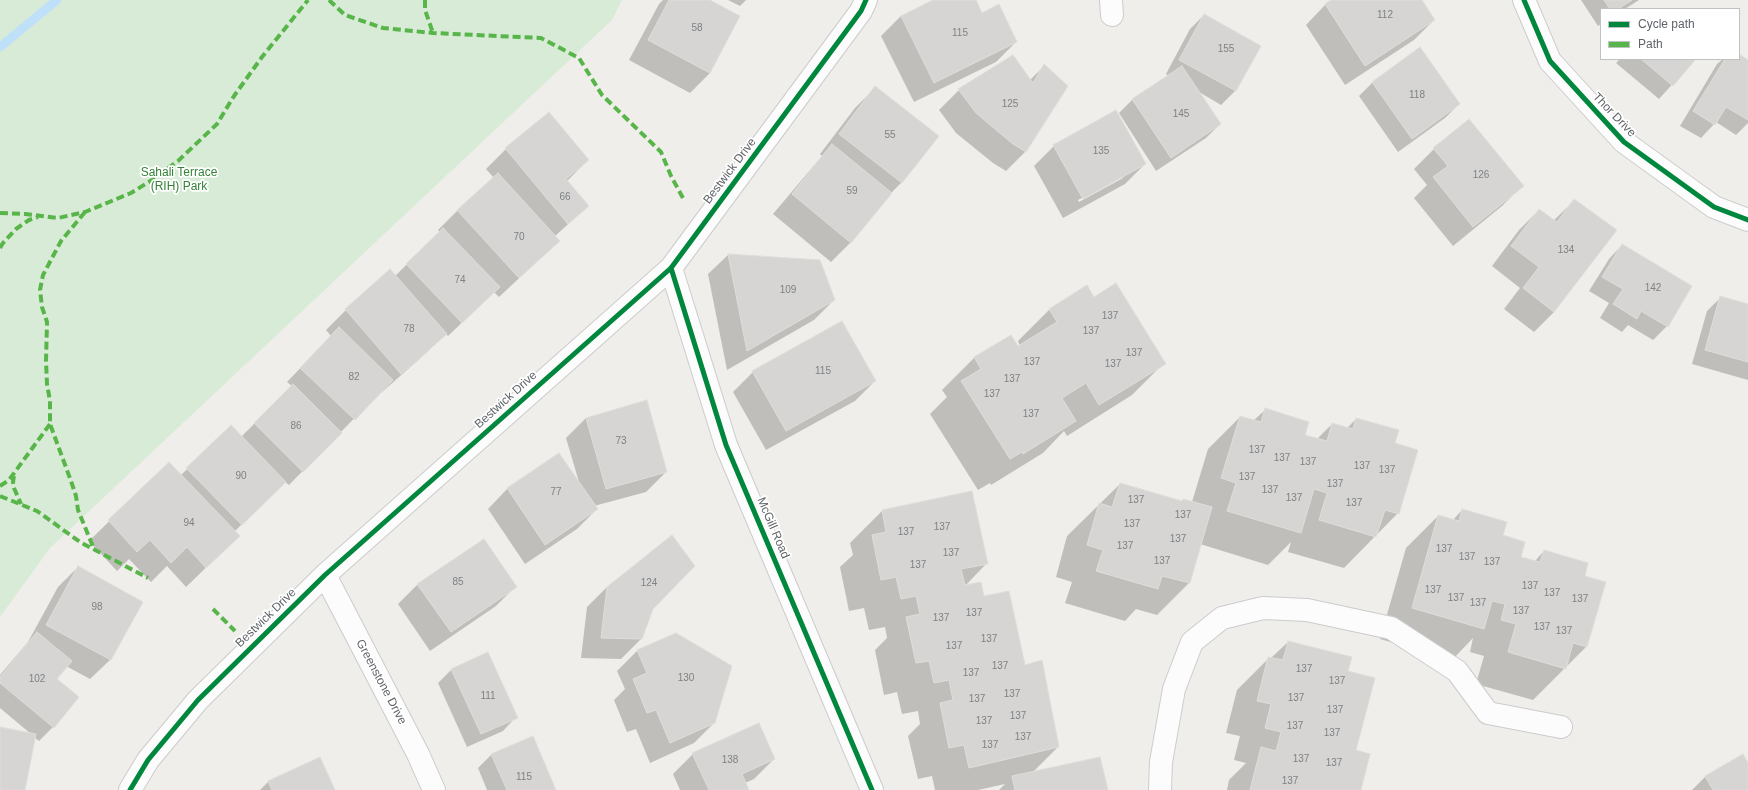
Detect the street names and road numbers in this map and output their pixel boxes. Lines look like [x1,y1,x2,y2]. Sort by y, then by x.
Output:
street label: Thor Drive [1589,90,1639,140]
street label: Bestwick Drive [701,135,759,207]
street label: Bestwick Drive [472,368,540,432]
street label: McGill Road [754,495,792,561]
street label: Bestwick Drive [233,585,299,651]
street label: Greenstone Drive [353,637,409,727]

